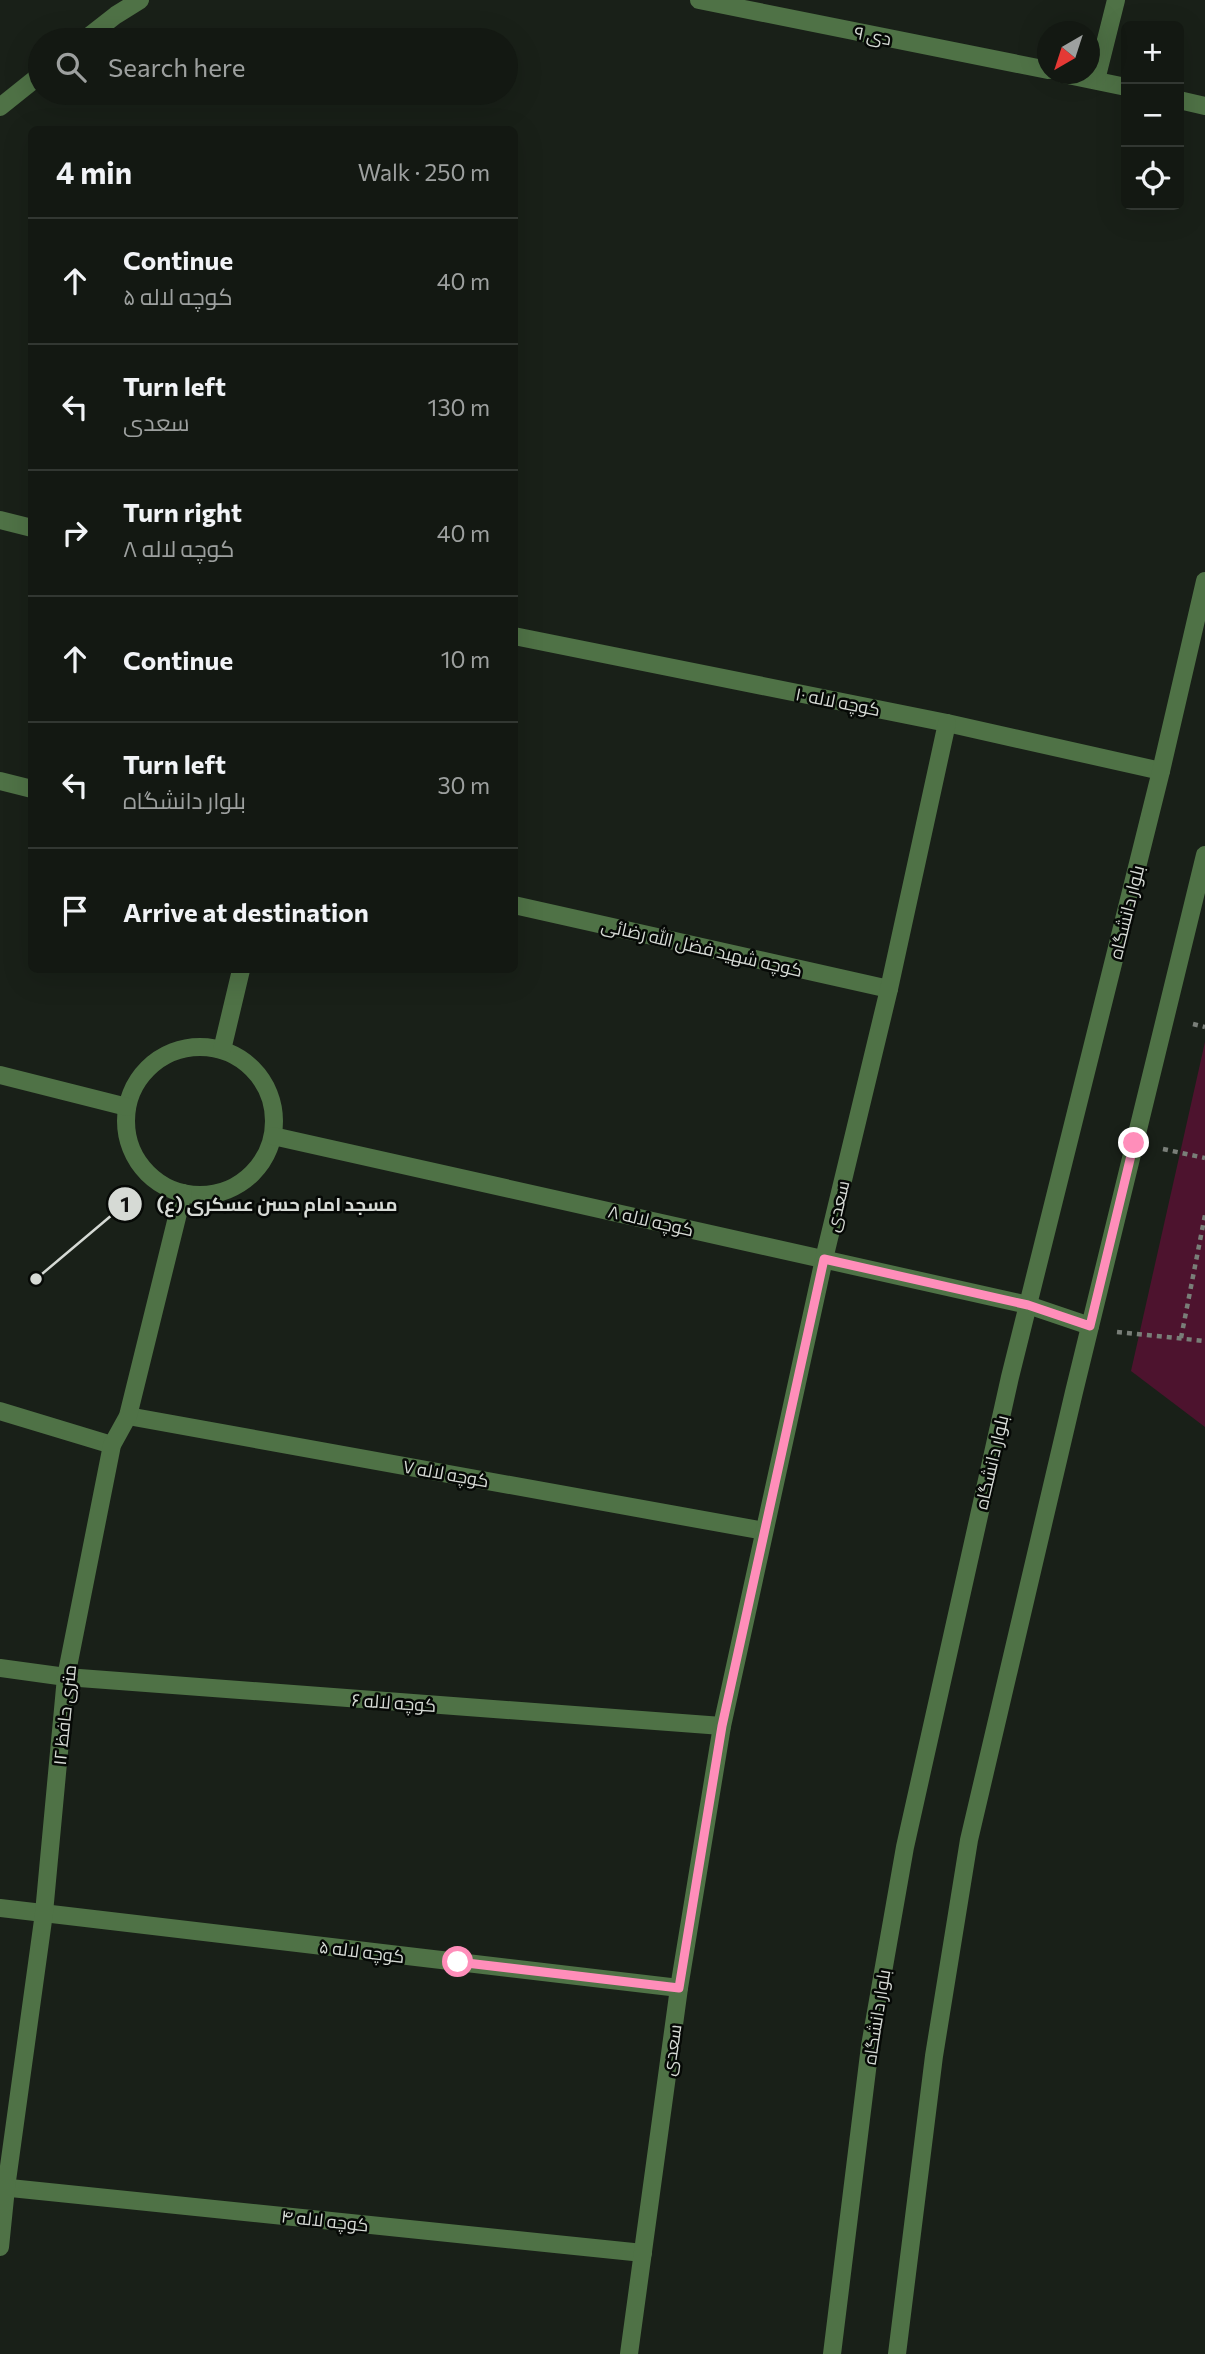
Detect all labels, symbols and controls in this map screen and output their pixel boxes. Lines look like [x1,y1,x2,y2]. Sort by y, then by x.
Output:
street label: ۹ دی [852,21,894,50]
north arrow [1037,21,1100,84]
map controls [1121,21,1184,210]
button: + [1121,21,1184,84]
search box [28,28,518,105]
icon: search [52,48,90,86]
text: Search here [108,51,246,82]
button: − [1121,84,1184,147]
button: locate [1121,147,1184,210]
text: 4 min [56,153,132,190]
text: Walk · 250 m [358,158,490,186]
text: Continue [123,244,233,275]
icon: ahead [56,262,94,300]
text: 40 m [437,267,490,295]
text: کوچه لاله ۵ [123,282,233,310]
text: Turn left [123,370,226,401]
icon: left [56,388,94,426]
text: 130 m [428,393,490,421]
text: سعدی [123,408,190,436]
text: Turn right [123,496,242,527]
icon: right [56,514,94,552]
text: 40 m [437,519,490,547]
text: کوچه لاله ۸ [123,534,234,562]
icon: ahead [56,640,94,678]
text: Continue [123,644,233,675]
text: 10 m [441,645,490,673]
street label: کوچه لاله ۱۰ [793,682,882,722]
text: Turn left [123,748,226,779]
icon: left [56,766,94,804]
text: 30 m [437,771,490,799]
text: بلوار دانشگاه [123,786,246,814]
street label: بلوار دانشگاه [1104,863,1149,962]
icon: arrive [56,892,94,930]
text: Arrive at destination [123,896,369,927]
street label: کوچه شهید فضل الله رضائی [599,913,805,983]
route end [1118,1127,1149,1158]
street label: سعدی [820,1178,855,1234]
callout: مسجد امام حسن عسکری (ع) [107,1184,411,1224]
text: 1 [120,1191,130,1216]
text: مسجد امام حسن عسکری (ع) [156,1192,398,1218]
street label: کوچه لاله ۸ [606,1199,696,1242]
street label: بلوار دانشگاه [969,1413,1014,1512]
street label: کوچه لاله ۷ [401,1455,491,1493]
street label: ۱۲ متری حافظ [48,1664,81,1766]
street label: کوچه لاله ۶ [351,1688,437,1718]
street label: کوچه لاله ۵ [318,1935,406,1969]
route start [442,1946,473,1977]
street label: بلوار دانشگاه [858,1968,895,2066]
street label: سعدی [656,2023,687,2077]
street label: کوچه لاله ۴ [280,2204,370,2238]

